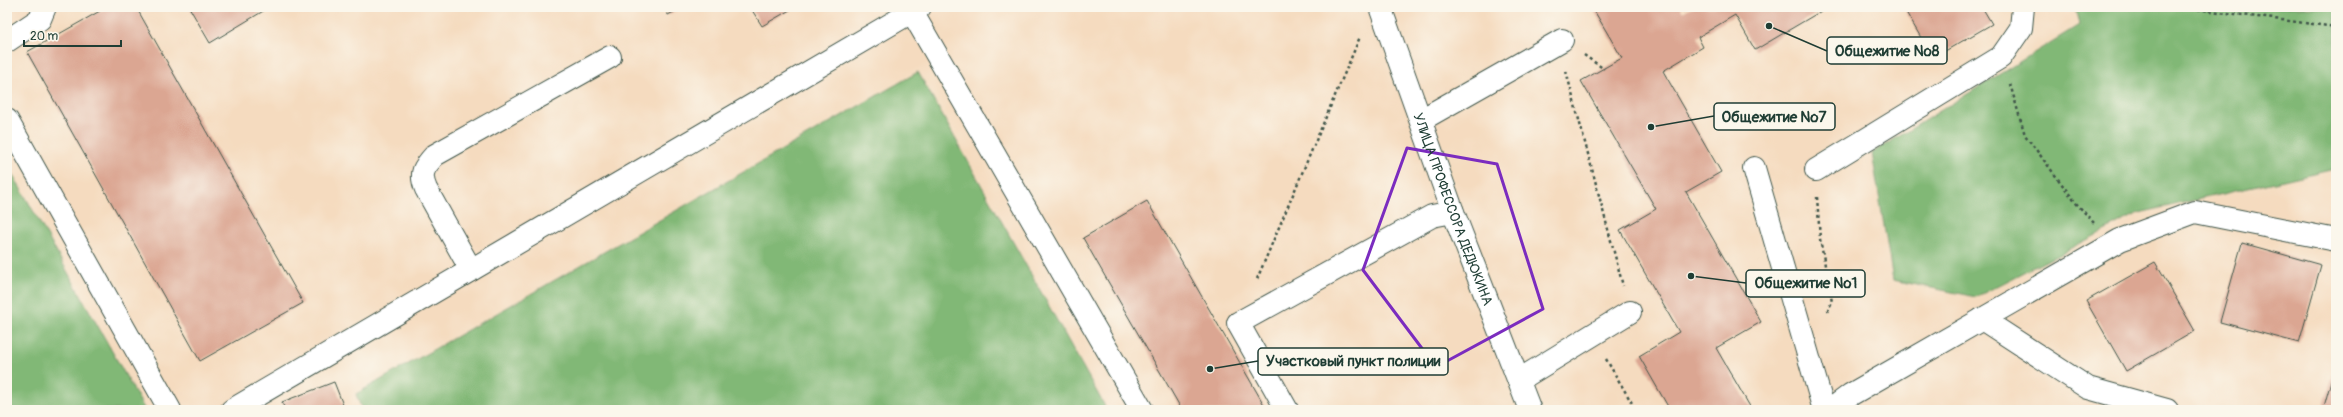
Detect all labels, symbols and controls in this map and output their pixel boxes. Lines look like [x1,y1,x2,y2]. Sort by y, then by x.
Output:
scale bar [24,22,121,48]
text: 20 m [30,29,59,44]
callout: Общежитие №8 [1827,37,1947,64]
text: Общежитие №8 [1835,42,1940,61]
callout: Общежитие №7 [1714,103,1835,130]
text: Общежитие №7 [1722,108,1827,127]
street label: УЛИЦА ПРОФЕССОРА ДЕДЮКИНА [1409,111,1497,308]
callout: Общежитие №1 [1746,270,1865,297]
text: Общежитие №1 [1755,274,1857,293]
callout: Участковый пункт полиции [1258,348,1448,375]
text: Участковый пункт полиции [1266,352,1441,371]

